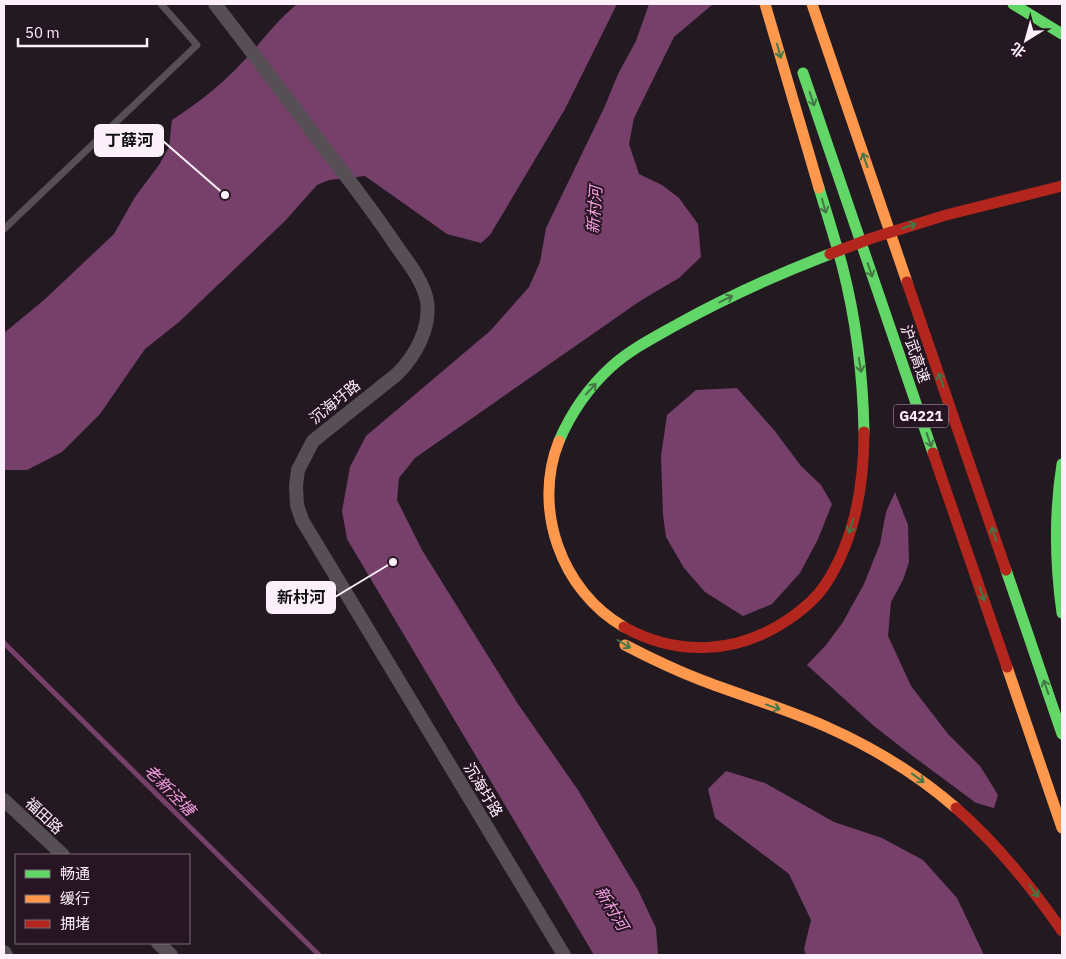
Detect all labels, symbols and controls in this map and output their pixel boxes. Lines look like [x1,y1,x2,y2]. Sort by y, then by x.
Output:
scale bar [18,15,146,47]
north arrow [1001,15,1051,65]
text: 50 m [25,23,60,42]
text: 北 [1007,39,1029,62]
one-way arrow [774,42,784,58]
one-way arrow [808,91,817,107]
callout: 丁薛河 [95,125,163,156]
text: 丁薛河 [105,130,153,150]
one-way arrow [860,153,869,168]
water label: 新村河 [582,182,606,235]
one-way arrow [820,198,830,214]
one-way arrow [900,221,916,230]
one-way arrow [866,261,876,277]
one-way arrow [718,294,733,304]
street label: 沪武高速 [897,322,934,385]
one-way arrow [856,356,866,372]
one-way arrow [936,373,945,388]
street label: 沉海圩路 [305,375,364,428]
one-way arrow [585,382,597,395]
road number: G4221 [894,404,948,428]
one-way arrow [925,432,934,447]
one-way arrow [846,517,856,533]
one-way arrow [988,526,998,542]
callout: 新村河 [267,582,335,613]
one-way arrow [978,585,987,601]
text: 新村河 [277,587,325,607]
one-way arrow [616,639,630,649]
one-way arrow [1041,680,1051,696]
one-way arrow [765,703,780,712]
street label: 沉海圩路 [460,759,507,820]
water label: 老新泾塘 [140,760,202,822]
one-way arrow [911,773,925,783]
street label: 福田路 [21,793,67,838]
legend [15,854,190,944]
text: 畅通 [60,864,90,883]
water label: 新村河 [591,882,634,936]
one-way arrow [1029,884,1039,898]
text: 缓行 [60,889,90,908]
text: 拥堵 [60,914,90,933]

